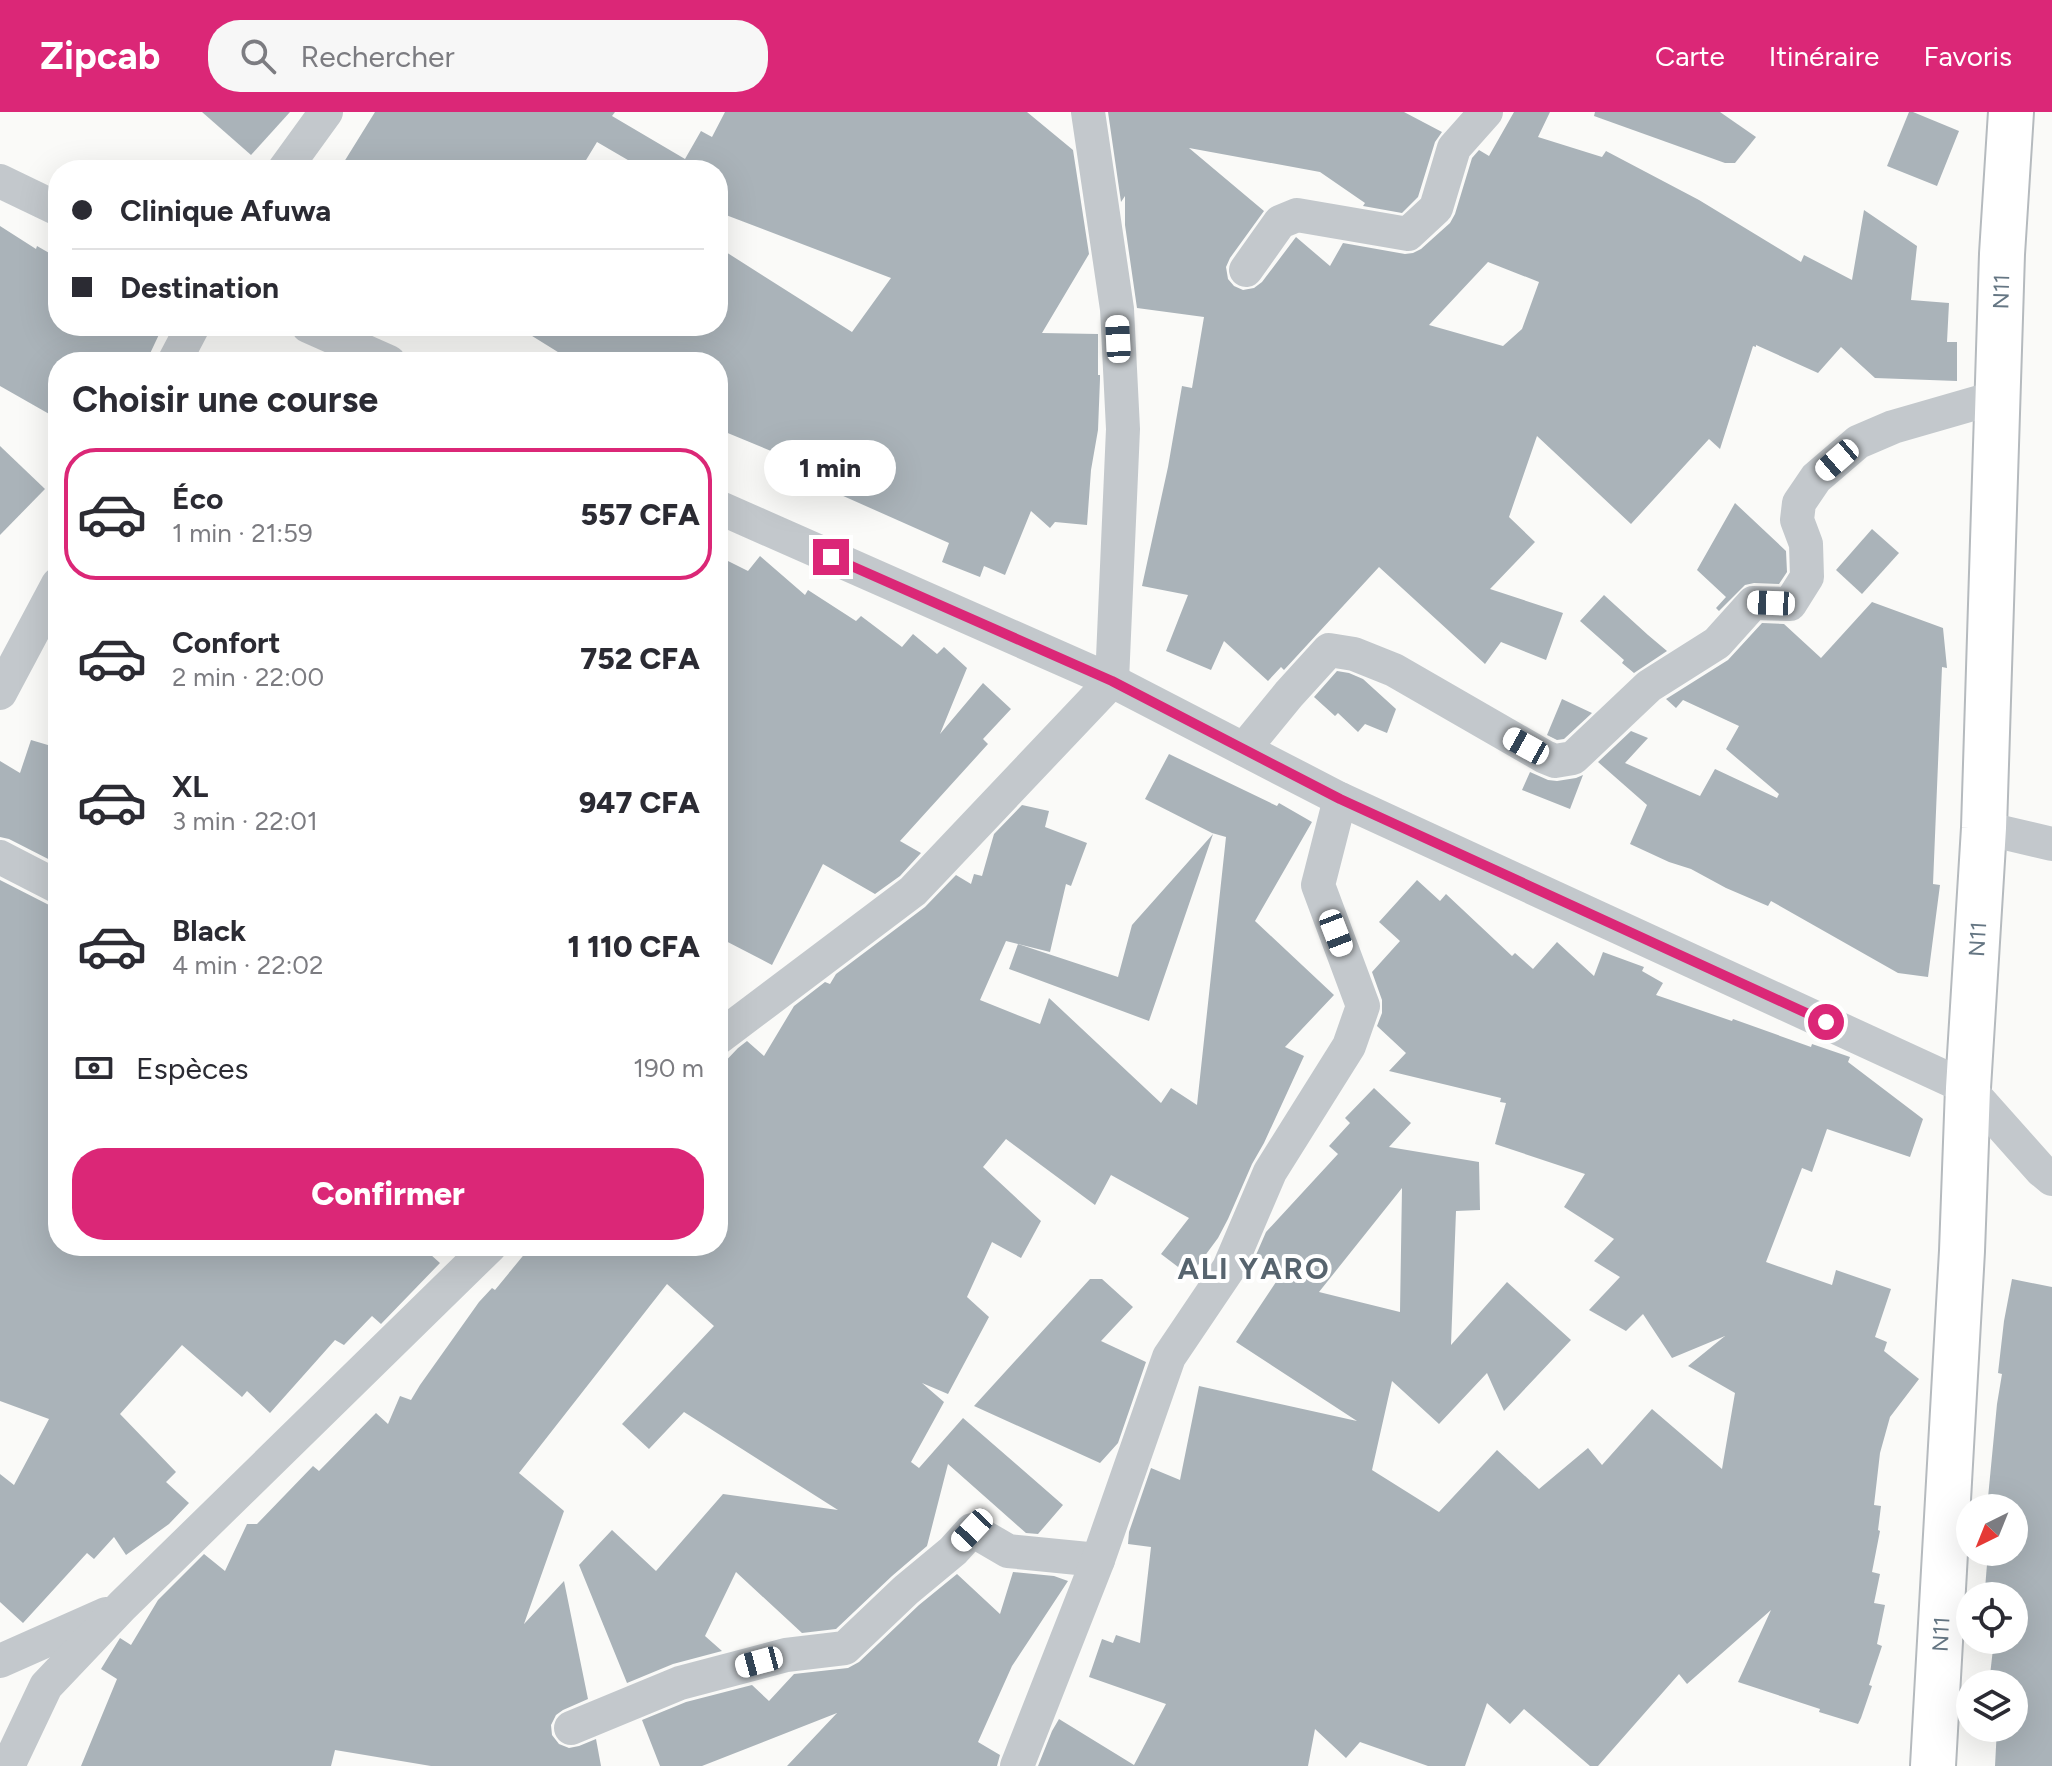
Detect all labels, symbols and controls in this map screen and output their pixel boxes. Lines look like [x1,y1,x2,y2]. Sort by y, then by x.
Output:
search box [208,20,768,92]
text: Zipcab [40,33,160,79]
icon: search [236,34,280,78]
text: Rechercher [300,38,455,75]
text: Carte [1655,39,1725,73]
text: Itinéraire [1769,39,1879,73]
text: Favoris [1923,39,2012,73]
text: Clinique Afuwa [120,192,331,229]
text: Destination [120,269,279,306]
street label: N11 [1987,274,2015,310]
car [1105,314,1131,364]
text: Choisir une course [72,378,378,421]
car [1811,435,1863,485]
callout: 1 min [765,441,897,497]
text: 1 min [799,452,861,484]
icon: car [76,478,148,550]
text: Éco [172,480,223,517]
text: 557 CFA [580,496,700,533]
text: 1 min · 21:59 [172,517,313,549]
route end [813,539,849,575]
car [1747,590,1795,616]
icon: car [76,622,148,694]
text: Confort [172,624,281,661]
text: 752 CFA [580,640,700,677]
text: 2 min · 22:00 [172,661,324,693]
car [1499,724,1553,768]
icon: car [76,766,148,838]
text: XL [172,768,208,805]
text: 947 CFA [579,784,700,821]
text: 3 min · 22:01 [172,805,318,837]
car [1316,906,1356,960]
icon: car [76,910,148,982]
text: Black [172,912,246,949]
street label: N11 [1963,921,1992,958]
text: 1 110 CFA [568,928,700,965]
text: 4 min · 22:02 [172,949,324,981]
route start [1808,1004,1844,1040]
icon: cash [72,1046,116,1090]
text: Espèces [136,1050,248,1087]
text: 190 m [633,1052,704,1084]
button: Confirmer [72,1148,704,1240]
district label: ALI YARO [1177,1250,1331,1287]
north arrow [1956,1494,2028,1566]
map controls [1956,1494,2028,1742]
car [947,1504,997,1556]
button: locate [1956,1582,2028,1654]
street label: N11 [1926,1616,1955,1653]
car [733,1644,785,1680]
button: layers [1956,1670,2028,1742]

